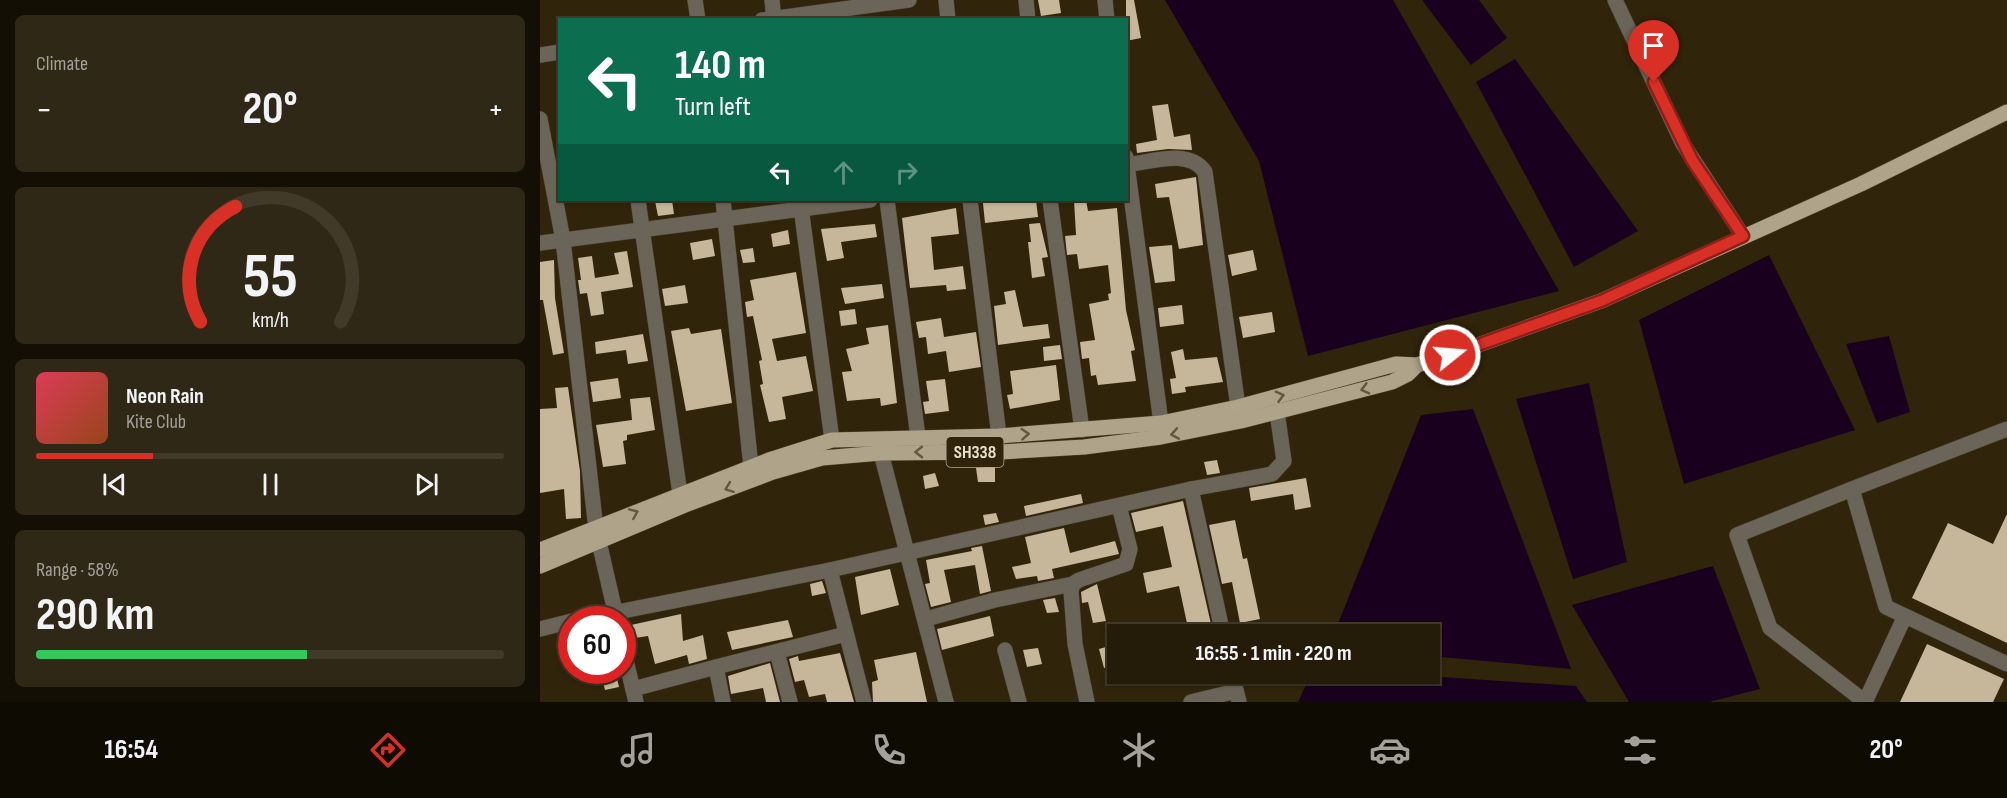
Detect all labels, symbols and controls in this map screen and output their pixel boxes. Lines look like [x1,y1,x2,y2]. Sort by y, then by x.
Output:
pin [1628,20,1679,82]
icon: arrive [1637,29,1670,62]
text: 140 m [675,40,766,91]
icon: left [576,42,654,120]
text: Climate [36,52,88,76]
text: 20° [242,82,298,137]
text: − [36,90,52,130]
text: + [488,90,504,130]
text: Turn left [675,91,751,123]
icon: left [764,156,797,189]
icon: ahead [827,156,860,189]
icon: right [890,156,923,189]
text: 55 [243,240,297,315]
text: km/h [251,309,289,334]
position arrow [1418,323,1482,387]
one-way arrow [1360,382,1371,394]
text: Neon Rain [126,383,204,410]
one-way arrow [1274,391,1285,403]
text: Kite Club [126,410,186,434]
one-way arrow [1021,428,1030,441]
one-way arrow [1171,428,1180,440]
road number: SH338 [946,437,1004,467]
one-way arrow [914,446,923,458]
icon: previous [98,468,131,501]
icon: pause [254,468,287,501]
icon: next [410,468,443,501]
one-way arrow [724,481,735,494]
one-way arrow [627,508,638,520]
text: Range · 58% [36,558,119,582]
text: 290 km [36,588,154,643]
speed limit sign: 60 [558,606,636,684]
text: 16:55 · 1 min · 220 m [1195,640,1352,667]
icon: directions [367,729,409,771]
icon: music [617,729,659,771]
icon: phone [868,729,910,771]
icon: climate [1118,729,1160,771]
icon: car [1369,729,1411,771]
icon: filters [1619,729,1661,771]
text: 16:54 [104,734,158,766]
text: 20° [1870,734,1903,766]

